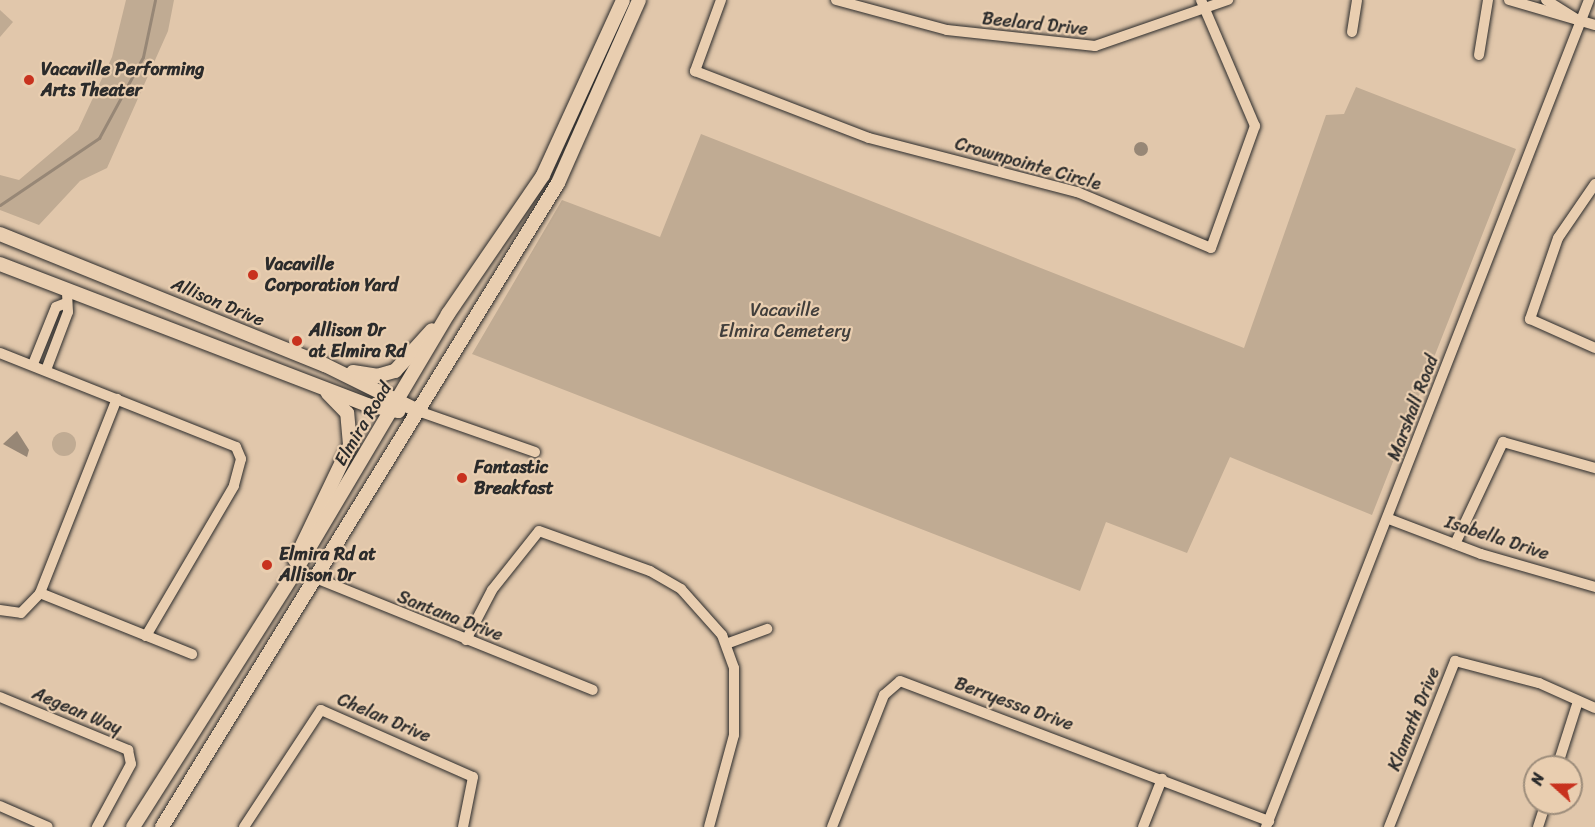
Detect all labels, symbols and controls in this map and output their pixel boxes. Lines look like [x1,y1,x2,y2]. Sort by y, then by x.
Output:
street label: Beelard Drive [981,8,1089,40]
place label: Vacaville Performing Arts Theater [41,59,204,101]
marker: Vacaville Performing Arts Theater [22,73,36,87]
street label: Crownpointe Circle [952,133,1104,195]
place label: Vacaville Corporation Yard [265,254,398,296]
marker: Vacaville Corporation Yard [246,268,260,282]
street label: Allison Drive [168,273,268,331]
park label: Vacaville Elmira Cemetery [719,300,851,342]
place label: Allison Dr at Elmira Rd [309,320,406,362]
marker: Allison Dr at Elmira Rd [290,334,304,348]
street label: Marshall Road [1383,352,1443,464]
street label: Elmira Road [330,378,396,470]
place label: Fantastic Breakfast [474,457,554,500]
marker: Fantastic Breakfast [455,471,469,485]
street label: Isabella Drive [1442,511,1552,565]
place label: Elmira Rd at Allison Dr [279,544,376,586]
marker: Elmira Rd at Allison Dr [260,558,274,572]
street label: Santana Drive [394,586,506,646]
street label: Klamath Drive [1383,664,1445,774]
street label: Berryessa Drive [952,673,1076,735]
street label: Aegean Way [29,682,125,740]
street label: Chelan Drive [334,689,434,747]
north arrow [1523,755,1583,815]
text: N [1522,769,1553,789]

